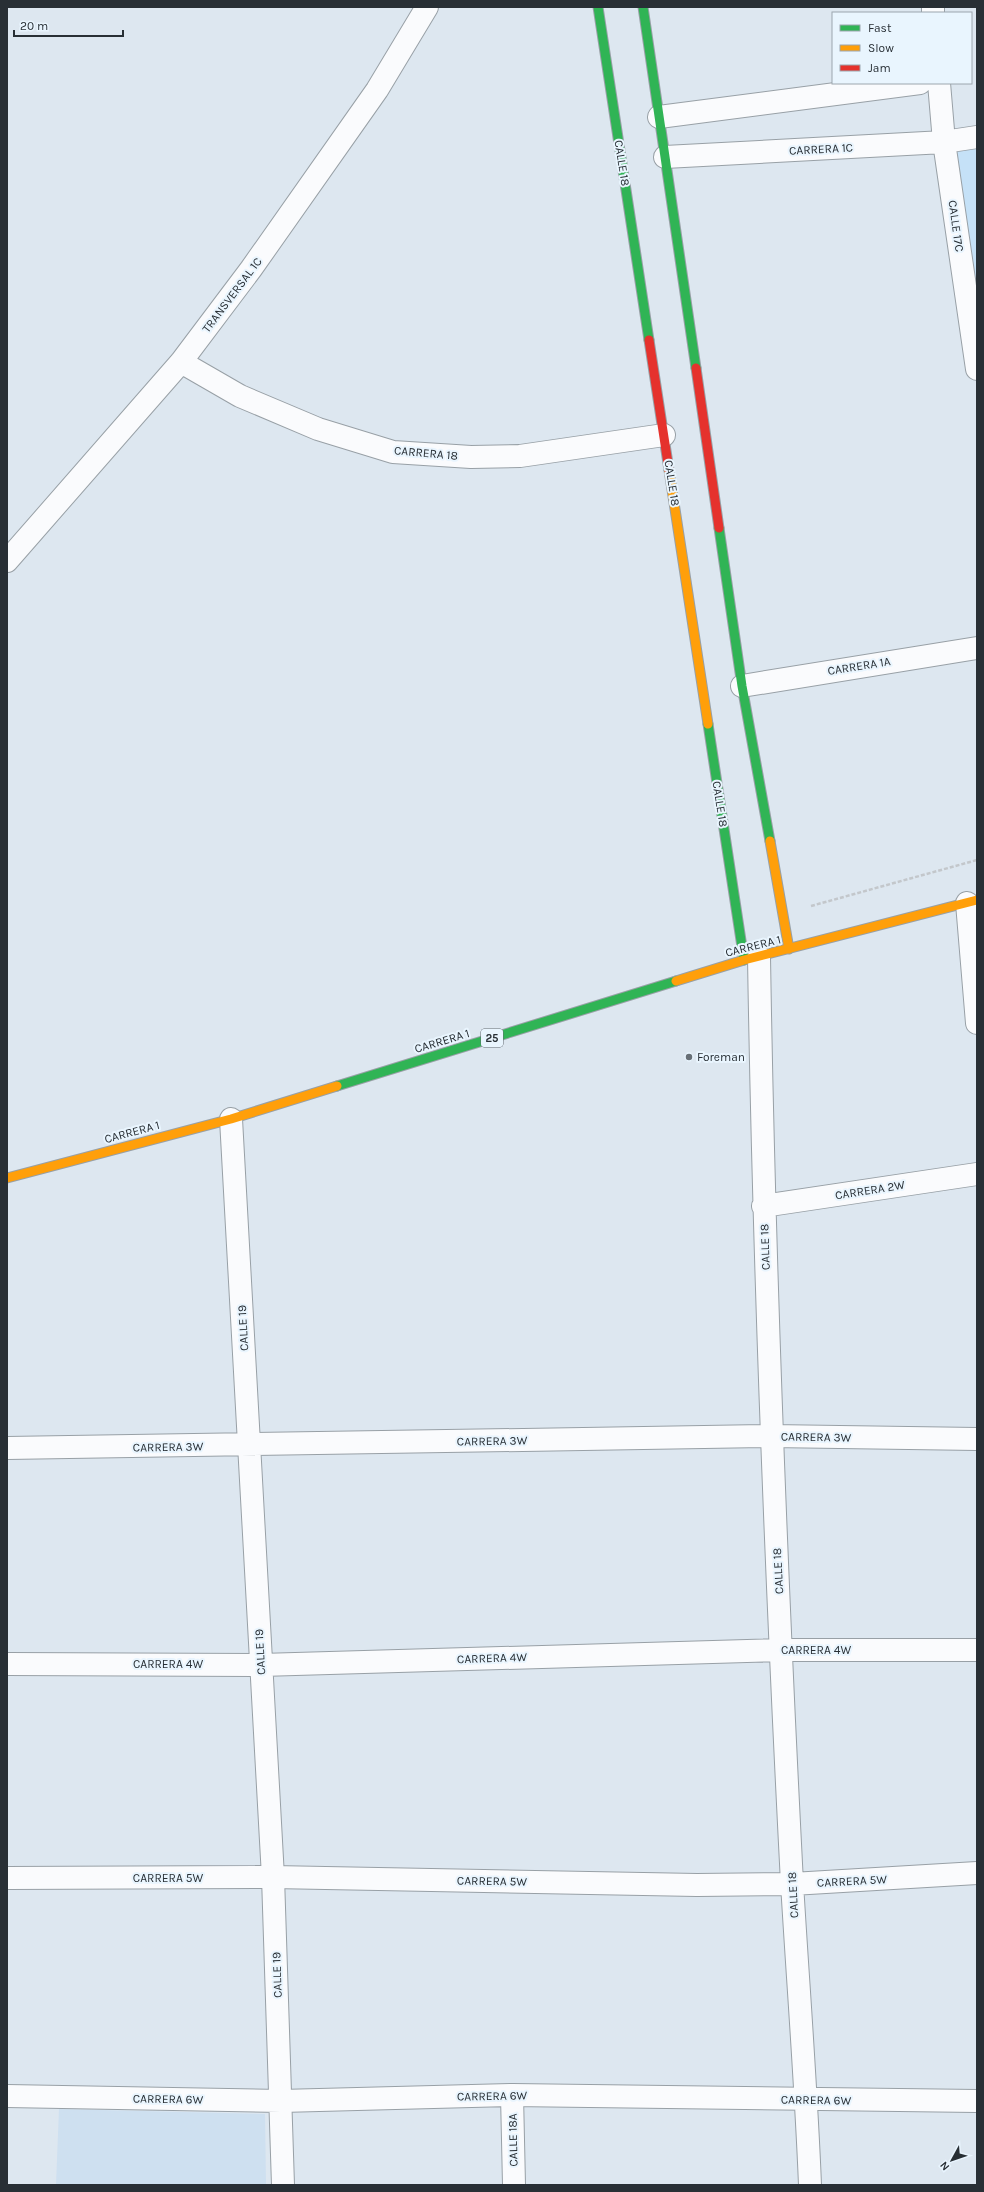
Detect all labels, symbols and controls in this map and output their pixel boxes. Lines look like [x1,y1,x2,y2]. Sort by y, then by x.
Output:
scale bar [14,12,123,38]
legend [832,12,972,84]
text: 20 m [20,19,48,33]
text: Fast [868,21,892,35]
text: Slow [868,41,894,55]
text: Jam [868,61,891,75]
street label: CALLE 18 [611,139,633,187]
street label: CARRERA 1C [789,140,853,158]
street label: CALLE 17C [945,199,967,253]
street label: TRANSVERSAL 1C [199,255,265,335]
street label: CARRERA 18 [393,443,459,463]
street label: CALLE 18 [661,459,683,507]
street label: CARRERA 1A [826,654,892,678]
street label: CALLE 18 [709,780,731,828]
street label: CARRERA 1 [724,932,782,960]
street label: CARRERA 1 [413,1026,471,1056]
road number: 25 [481,1029,503,1047]
place label: Foreman [697,1050,745,1064]
marker: Foreman [684,1052,694,1062]
street label: CARRERA 1 [103,1118,161,1146]
street label: CARRERA 2W [834,1178,906,1202]
street label: CALLE 18 [757,1224,773,1270]
street label: CALLE 19 [235,1305,251,1351]
street label: CARRERA 3W [781,1429,852,1445]
street label: CARRERA 3W [457,1433,528,1449]
street label: CARRERA 3W [133,1439,204,1455]
street label: CALLE 18 [770,1547,786,1595]
street label: CALLE 19 [252,1629,268,1675]
street label: CARRERA 4W [781,1643,851,1657]
street label: CARRERA 4W [457,1650,528,1666]
street label: CARRERA 4W [133,1657,203,1671]
street label: CARRERA 5W [133,1871,203,1885]
street label: CALLE 18 [785,1871,801,1919]
street label: CARRERA 5W [817,1872,888,1890]
street label: CARRERA 5W [457,1873,528,1889]
street label: CALLE 19 [269,1952,285,1998]
street label: CARRERA 6W [457,2088,528,2104]
street label: CARRERA 6W [133,2091,204,2107]
street label: CARRERA 6W [781,2092,852,2108]
street label: CALLE 18A [506,2113,520,2167]
north arrow [932,2140,972,2180]
text: N [937,2159,952,2173]

